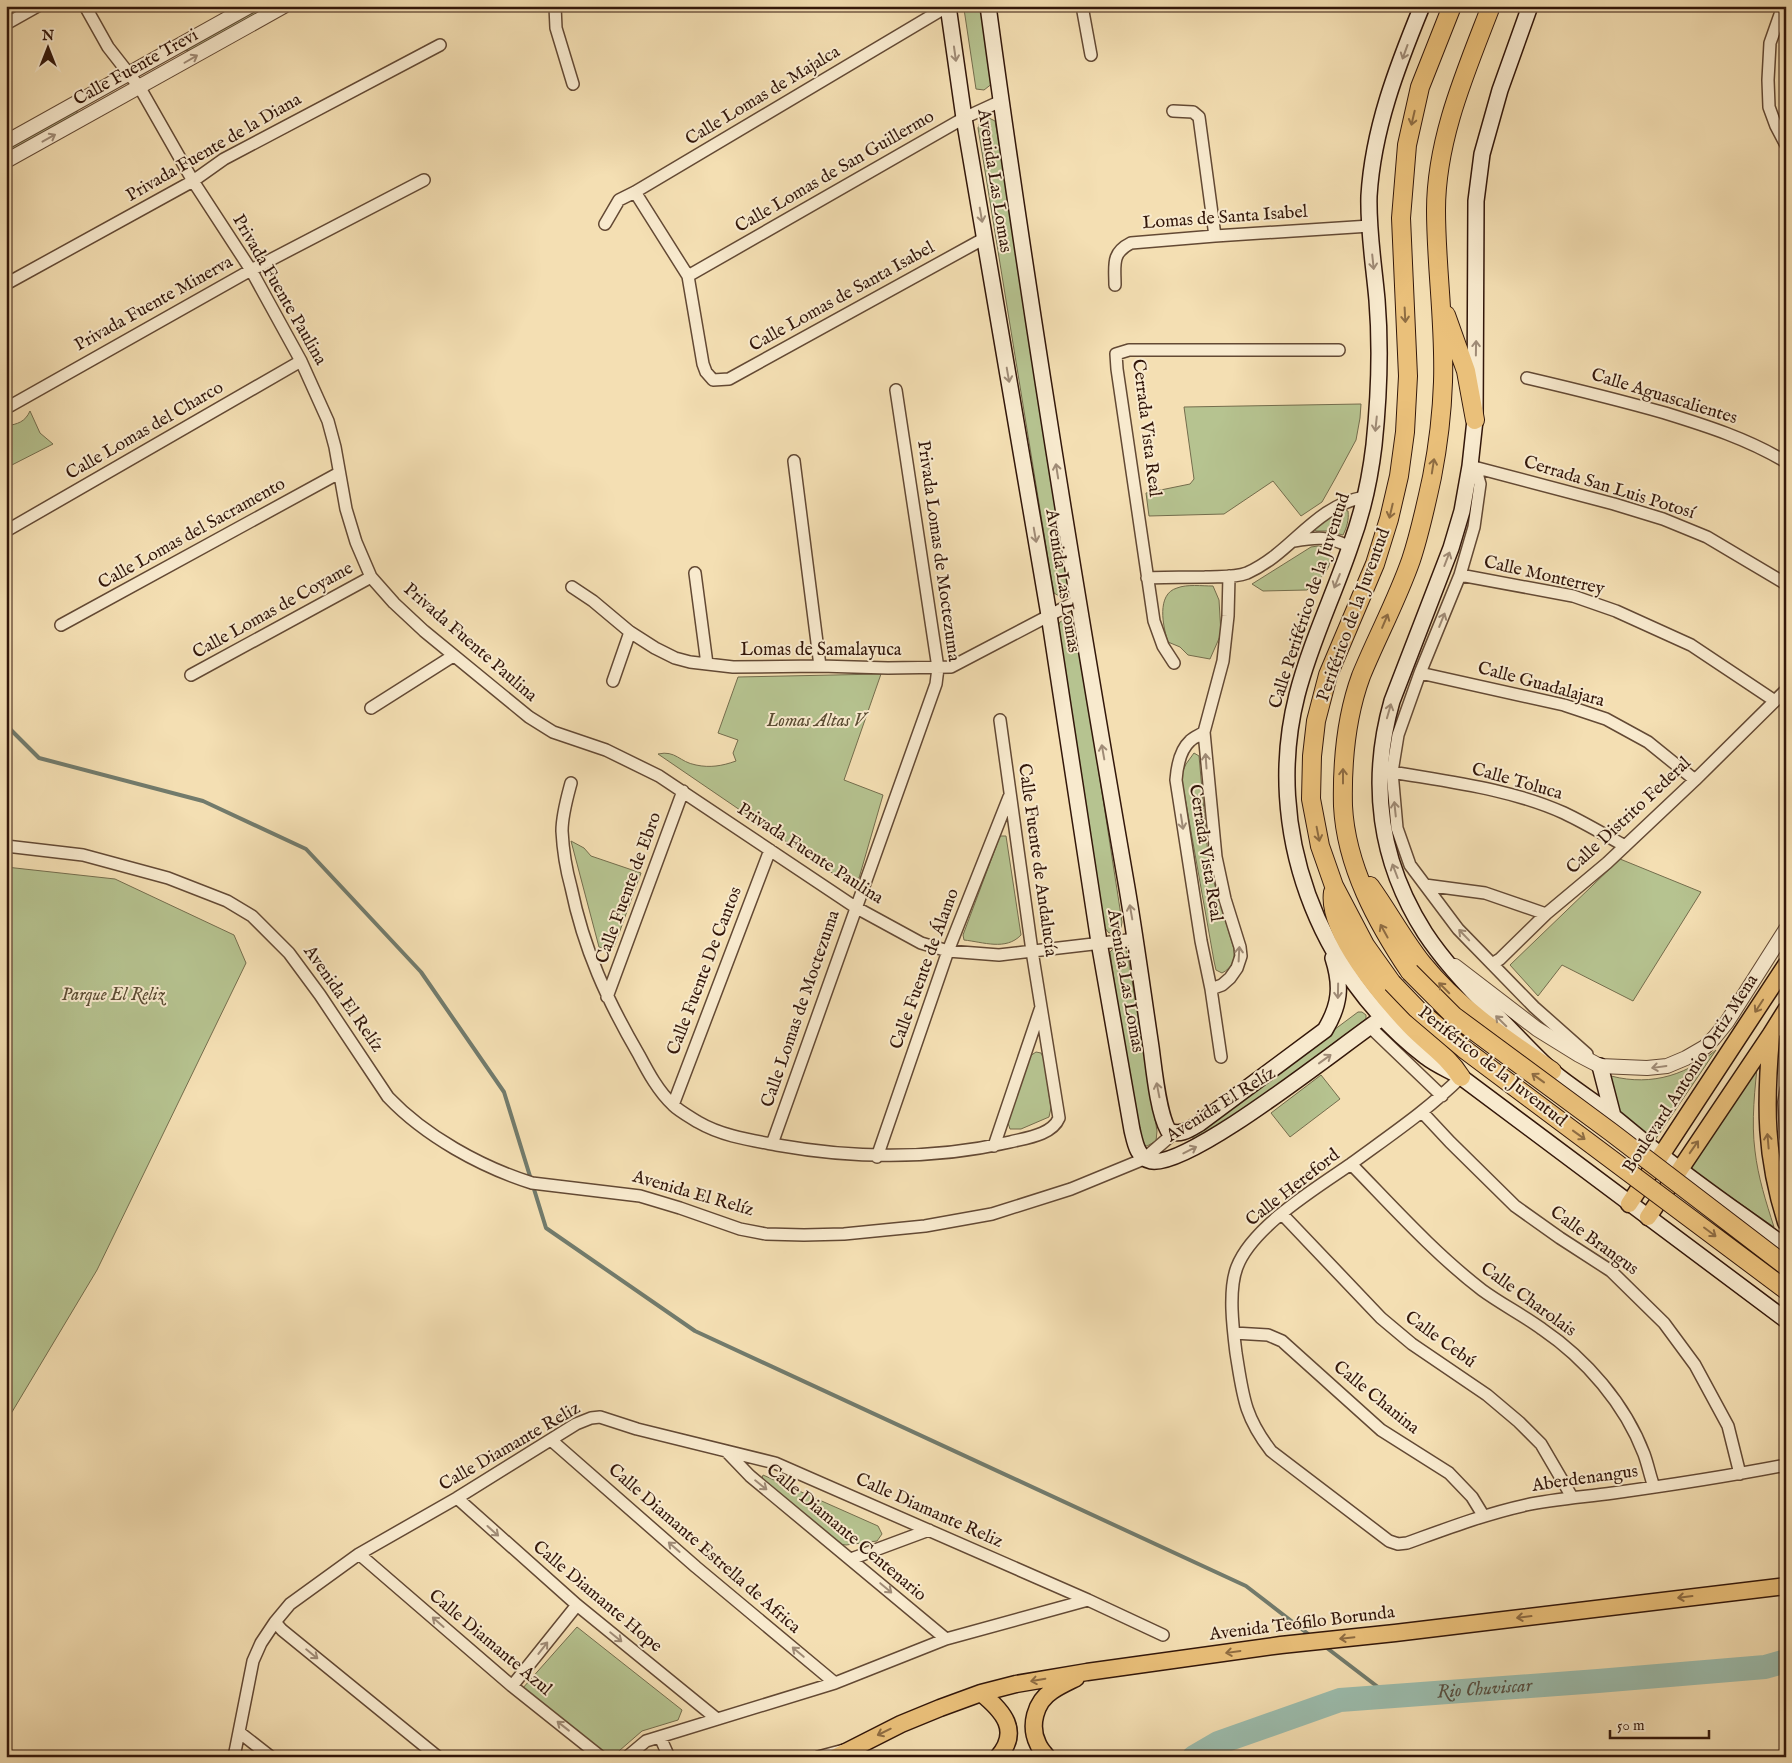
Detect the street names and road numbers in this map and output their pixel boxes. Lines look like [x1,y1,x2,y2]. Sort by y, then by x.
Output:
street label: Calle Fuente Trevi [70,24,202,112]
street label: Calle Lomas de Majalca [682,41,845,151]
street label: Privada Fuente de la Diana [122,88,306,208]
street label: Calle Lomas de San Guillermo [731,105,939,239]
street label: Avenida Las Lomas [971,107,1017,254]
street label: Lomas de Santa Isabel [1142,201,1308,235]
street label: Privada Fuente Paulina [227,211,332,370]
street label: Calle Lomas de Santa Isabel [745,236,939,358]
street label: Privada Fuente Minerva [71,251,237,357]
street label: Cerrada Vista Real [1126,358,1166,498]
street label: Calle Aguascalientes [1588,364,1740,430]
street label: Calle Lomas del Charco [62,376,228,486]
street label: Privada Lomas de Moctezuma [911,439,965,663]
street label: Cerrada San Luis Potosí [1521,451,1699,525]
street label: Calle Lomas del Sacramento [94,473,290,595]
street label: Calle Periférico de la Juventud [1265,491,1355,711]
street label: Avenida Las Lomas [1039,507,1085,654]
street label: Periférico de la Juventud [1313,525,1395,705]
street label: Calle Monterrey [1481,551,1607,601]
street label: Calle Lomas de Coyame [189,557,357,665]
street label: Privada Fuente Paulina [398,579,542,708]
street label: Lomas de Samalayuca [740,639,902,662]
street label: Calle Guadalajara [1475,657,1607,713]
street label: Calle Distrito Federal [1562,752,1696,880]
street label: Calle Toluca [1469,758,1565,806]
street label: Calle Fuente de Andalucía [1012,762,1062,958]
street label: Cerrada Vista Real [1183,783,1227,923]
street label: Privada Fuente Paulina [732,798,888,910]
street label: Calle Fuente de Ebro [591,809,667,967]
street label: Calle Fuente De Cantos [662,884,748,1058]
street label: Calle Fuente de Álamo [883,884,965,1053]
street label: Calle Lomas de Moctezuma [756,907,846,1111]
street label: Avenida Las Lomas [1101,907,1149,1054]
street label: Avenida El Relíz [297,940,388,1057]
street label: Boulevard Antonio Ortiz Mena [1618,970,1764,1178]
street label: Periférico de la Juventud [1413,1002,1571,1133]
street label: Avenida El Relíz [1161,1062,1280,1148]
street label: Calle Hereford [1241,1144,1345,1232]
street label: Avenida El Relíz [629,1165,756,1222]
street label: Calle Brangus [1545,1201,1643,1281]
street label: Calle Charolais [1476,1258,1580,1342]
street label: Calle Cebú [1400,1306,1480,1374]
street label: Calle Chanina [1328,1356,1424,1440]
street label: Calle Diamante Reliz [435,1397,585,1497]
street label: Calle Diamante Estrella de Africa [603,1459,805,1639]
street label: Calle Diamante Centenario [761,1459,931,1607]
street label: Aberdenangus [1529,1460,1640,1498]
street label: Calle Diamante Reliz [852,1468,1006,1554]
street label: Calle Diamante Hope [528,1536,666,1658]
street label: Calle Diamante Azul [424,1585,556,1701]
street label: Avenida Teófilo Borunda [1207,1601,1396,1647]

